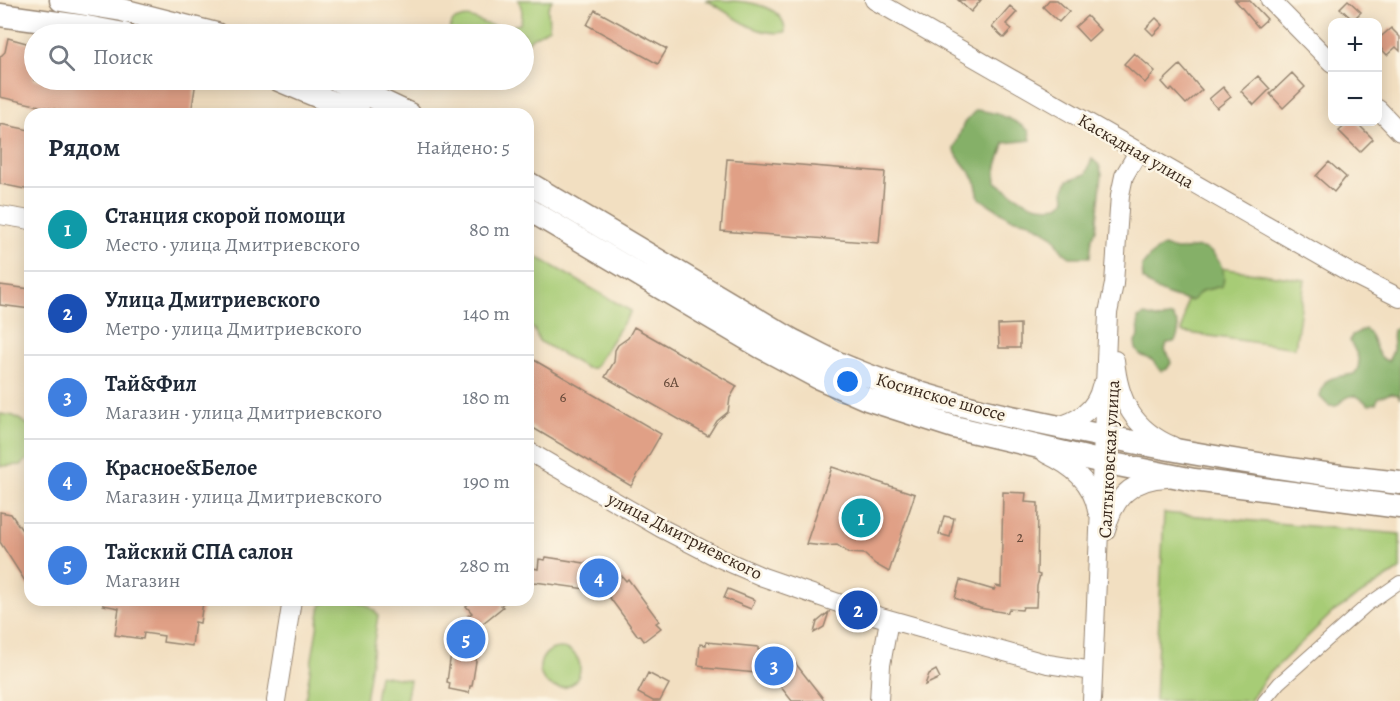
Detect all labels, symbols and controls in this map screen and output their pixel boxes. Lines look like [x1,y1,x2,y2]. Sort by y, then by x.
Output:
map controls [1328,18,1382,126]
button: + [1328,18,1382,72]
search box [24,24,534,90]
icon: search [45,41,78,74]
text: Поиск [93,42,153,72]
button: − [1328,72,1382,126]
street label: Каскадная улица [1073,108,1199,194]
text: Рядом [48,130,120,165]
text: Найдено: 5 [416,134,510,161]
text: Станция скорой помощи [105,201,346,231]
text: 1 [64,216,71,243]
text: 80 m [469,216,510,243]
text: Место · улица Дмитриевского [105,231,360,258]
text: Улица Дмитриевского [105,285,320,315]
text: 2 [63,300,72,327]
text: 140 m [463,300,510,327]
text: Метро · улица Дмитриевского [105,315,362,342]
your location [833,367,862,396]
street label: Косинское шоссе [873,367,1009,427]
text: Тай&Фил [105,369,197,399]
house number: 6А [663,372,679,392]
street label: Салтыковская улица [1093,379,1125,539]
text: 3 [63,384,72,411]
text: 180 m [462,384,510,411]
house number: 6 [560,387,567,407]
text: Магазин · улица Дмитриевского [105,399,382,426]
text: Красное&Белое [105,453,257,483]
text: 4 [63,468,72,495]
text: 190 m [463,468,510,495]
text: Магазин · улица Дмитриевского [105,483,382,510]
street label: улица Дмитриевского [603,486,767,585]
pin: 1 [842,496,880,540]
house number: 2 [1016,527,1024,547]
text: Тайский СПА салон [105,537,293,567]
text: 5 [63,552,72,579]
text: 280 m [460,552,510,579]
pin: 4 [580,556,618,600]
text: Магазин [105,567,180,594]
pin: 2 [838,588,878,632]
pin: 5 [446,616,486,662]
pin: 3 [754,644,794,688]

